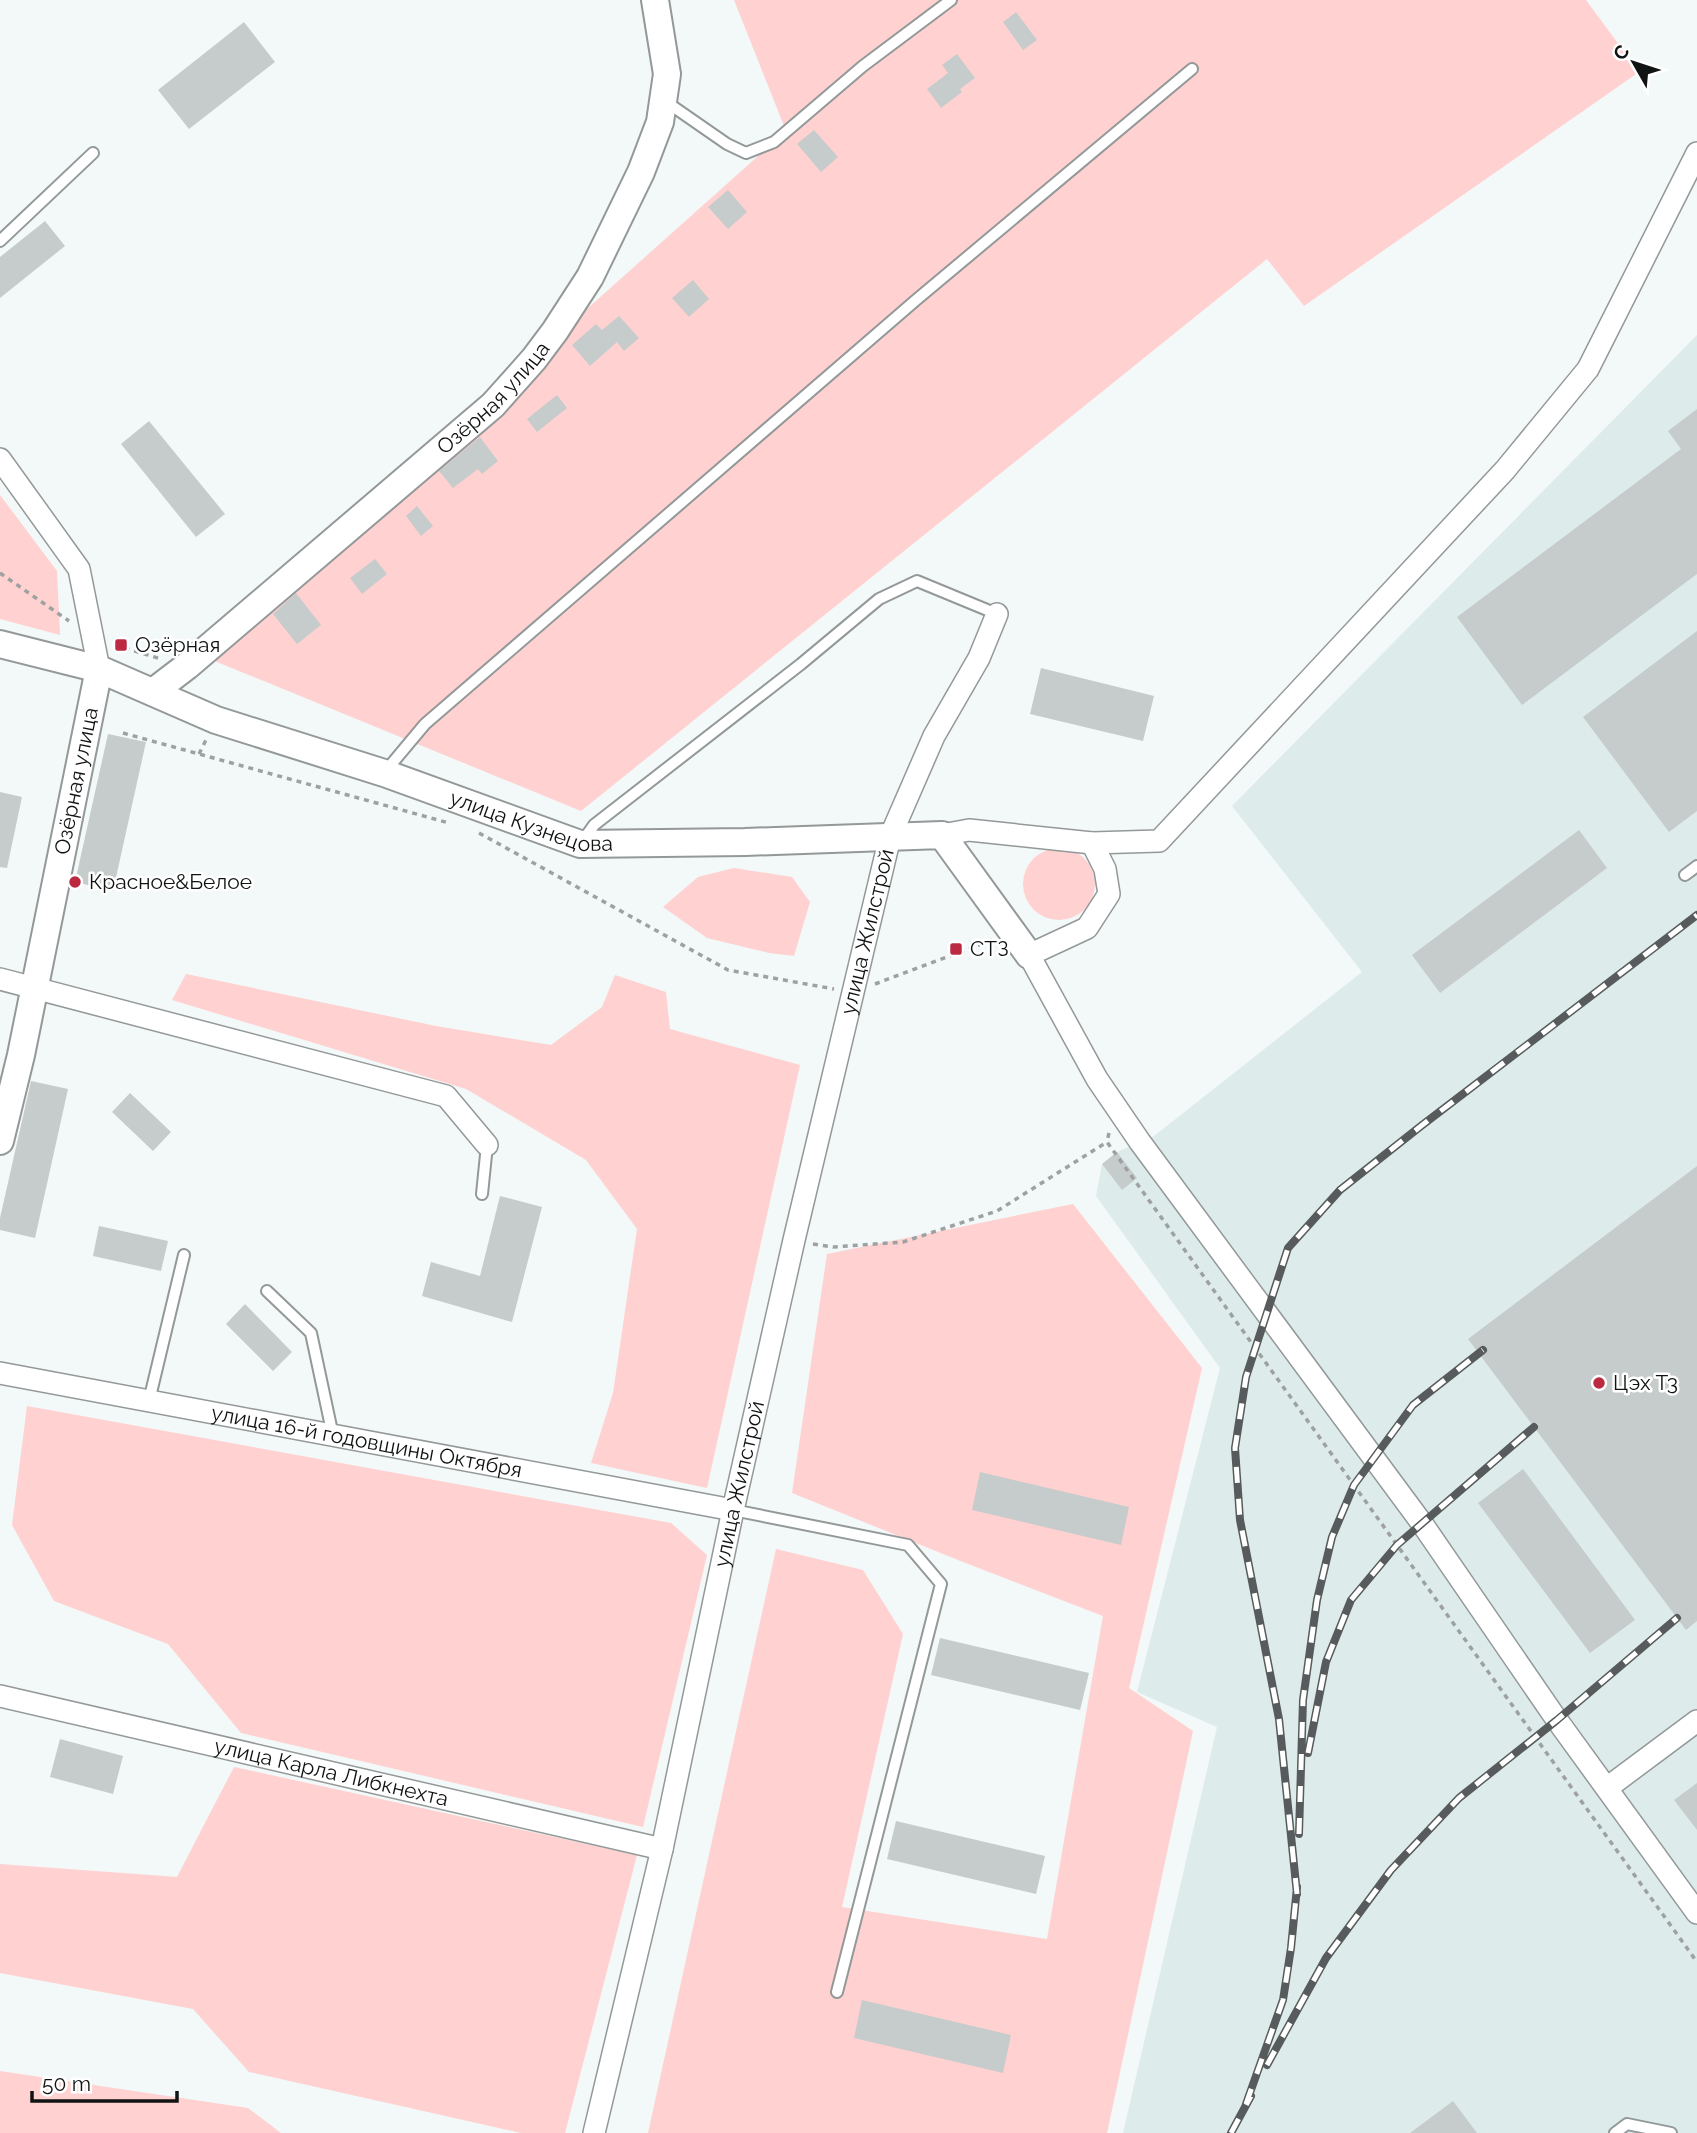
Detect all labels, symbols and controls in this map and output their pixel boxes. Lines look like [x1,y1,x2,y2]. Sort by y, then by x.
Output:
north arrow [1599,28,1669,98]
text: С [1608,40,1633,64]
street label: Озёрная улица [431,337,555,459]
place label: Озёрная [135,632,220,657]
marker: Озёрная [113,637,129,653]
street label: Озёрная улица [49,705,103,857]
street label: улица Кузнецова [447,785,613,856]
street label: улица Жилстрой [835,846,899,1017]
place label: Красное&Белое [89,869,252,894]
marker: Красное&Белое [67,874,83,890]
place label: СТЗ [970,936,1009,961]
marker: СТЗ [948,941,964,957]
place label: Цэх Т3 [1613,1370,1678,1395]
marker: Цэх Т3 [1591,1375,1607,1391]
street label: улица Жилстрой [708,1399,769,1569]
street label: улица 16-й годовщины Октября [209,1400,524,1482]
street label: улица Карла Либкнехта [212,1733,451,1811]
scale bar [32,2060,177,2104]
text: 50 m [42,2071,91,2096]

